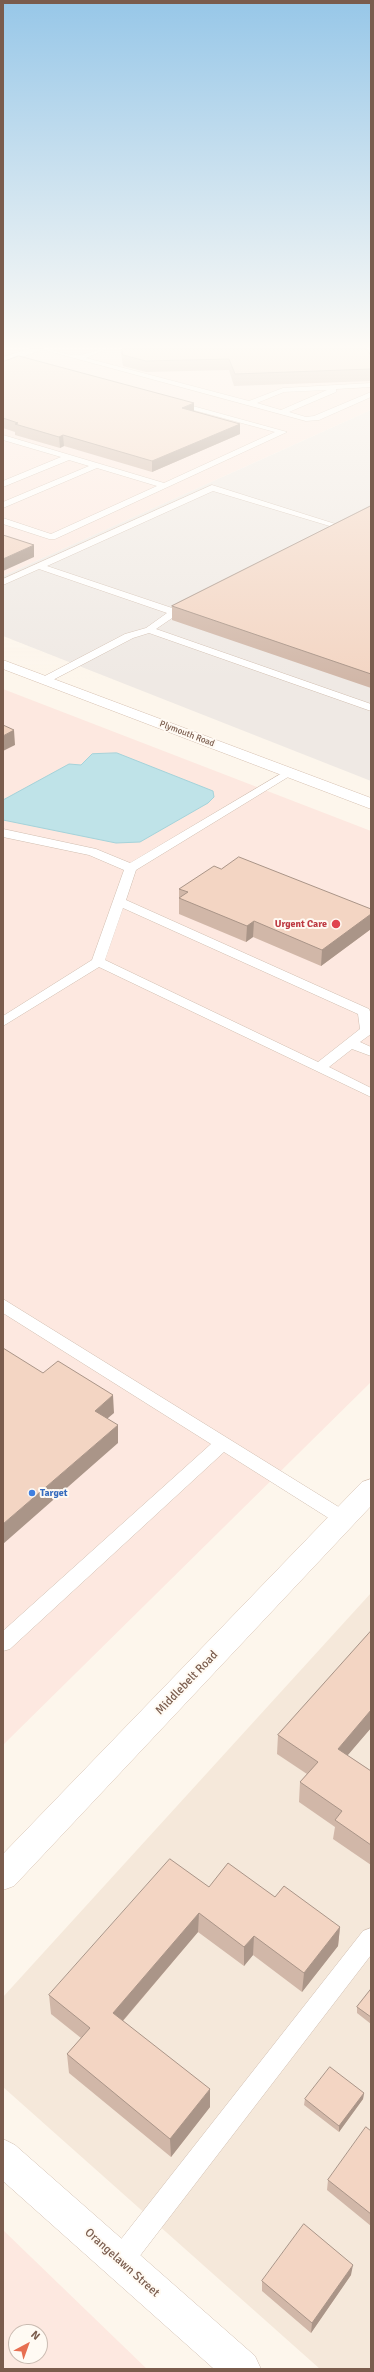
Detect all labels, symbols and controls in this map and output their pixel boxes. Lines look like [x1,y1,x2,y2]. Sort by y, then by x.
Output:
street label: Plymouth Road [158,719,216,749]
place label: Urgent Care [275,918,327,930]
marker: Urgent Care [330,918,342,930]
place label: Target [40,1487,67,1499]
marker: Target [27,1488,37,1498]
street label: Middlebelt Road [153,1648,221,1718]
street label: Orangelawn Street [82,2226,162,2300]
north arrow [8,2324,48,2364]
text: N [28,2328,43,2343]

